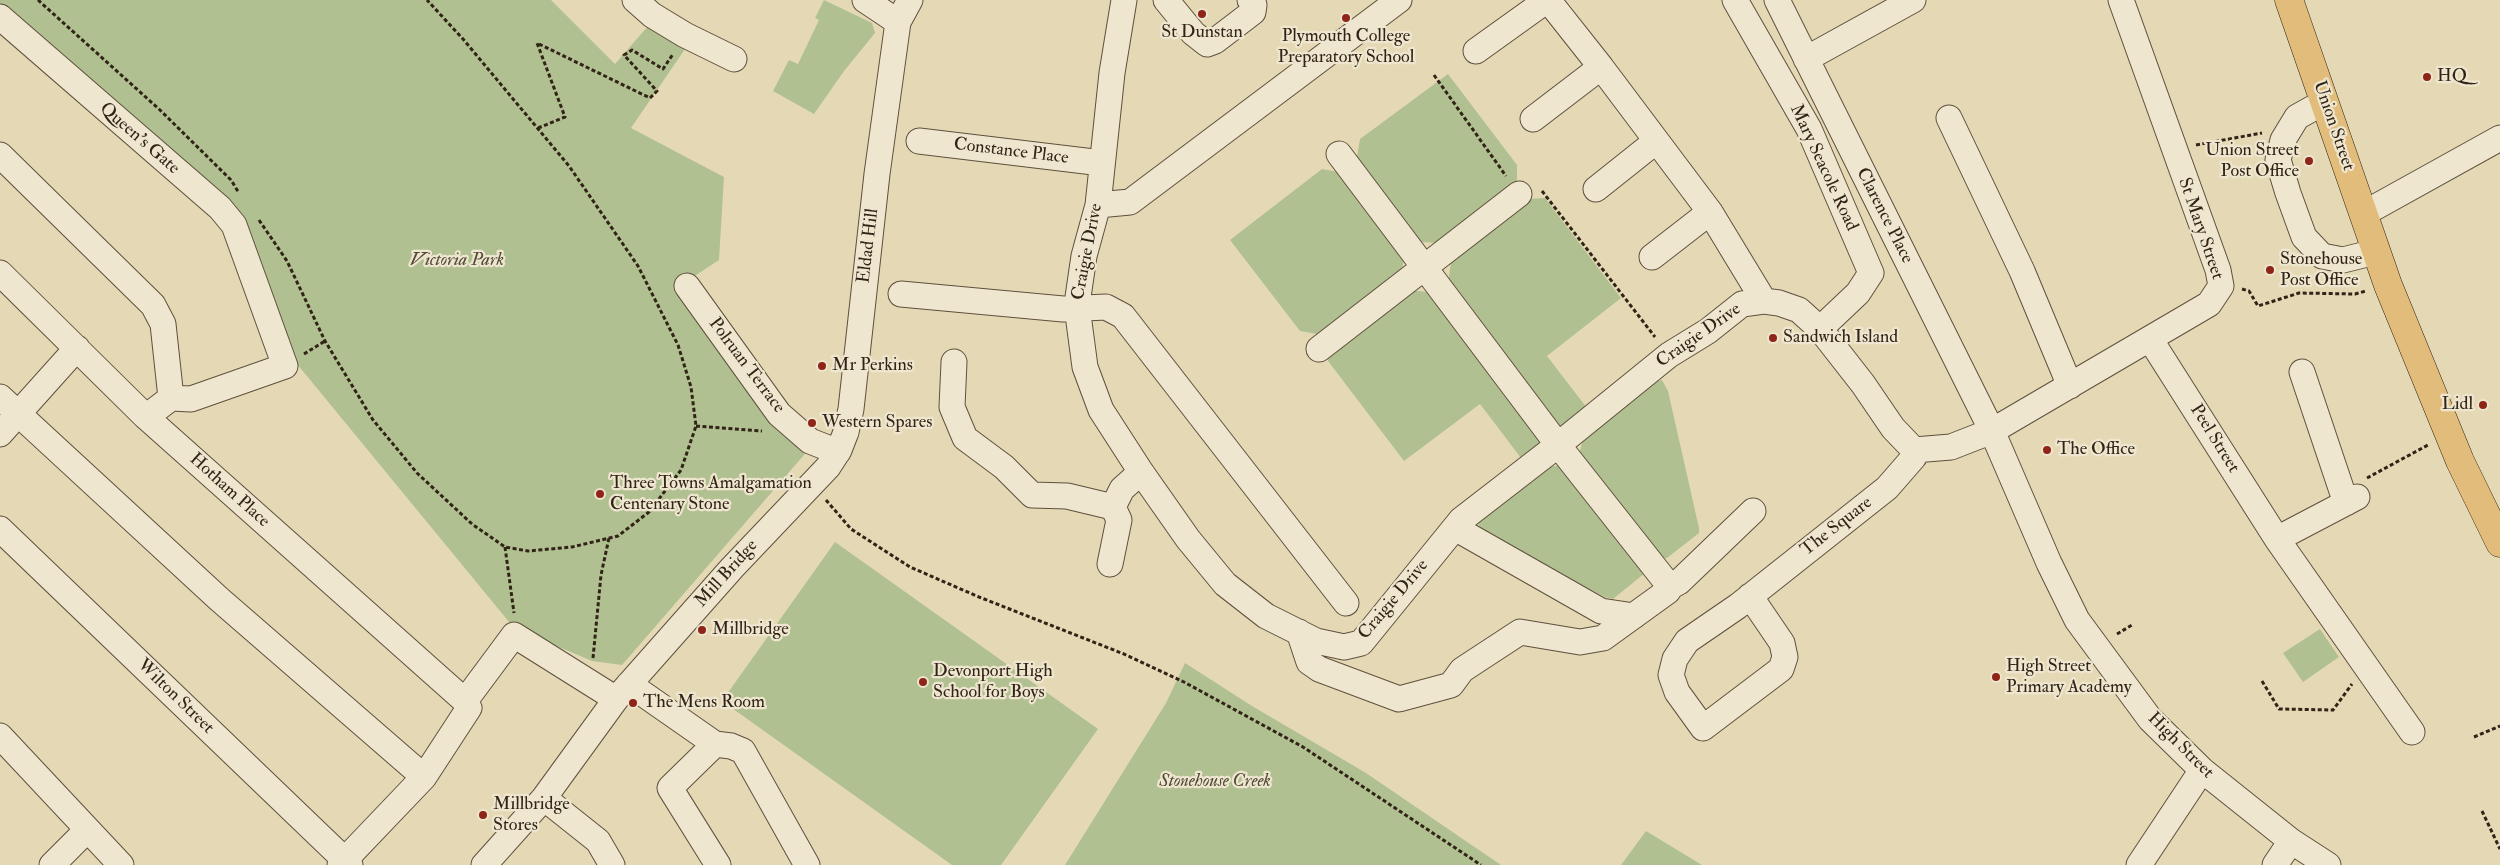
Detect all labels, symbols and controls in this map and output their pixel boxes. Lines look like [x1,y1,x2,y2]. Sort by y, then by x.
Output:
marker: St Dunstan [1196,8,1208,20]
marker: Plymouth College Preparatory School [1340,12,1352,24]
place label: St Dunstan [1161,22,1243,44]
place label: Plymouth College Preparatory School [1278,26,1414,68]
place label: HQ [2437,66,2467,88]
marker: HQ [2421,71,2433,83]
street label: Union Street [2308,78,2358,174]
street label: Queen's Gate [95,98,183,180]
street label: Mary Seacole Road [1784,101,1862,235]
street label: Constance Place [952,134,1070,170]
place label: Union Street Post Office [2205,140,2299,182]
marker: Union Street Post Office [2303,155,2315,167]
street label: Clarence Place [1851,165,1917,267]
street label: St Mary Street [2173,175,2227,283]
street label: Craigie Drive [1068,202,1108,302]
street label: Eldad Hill [854,207,884,285]
place label: Stonehouse Post Office [2280,249,2362,292]
park label: Victoria Park [410,250,504,272]
marker: Stonehouse Post Office [2264,264,2276,276]
street label: Craigie Drive [1653,299,1745,373]
street label: Polruan Terrace [703,314,789,418]
place label: Sandwich Island [1783,327,1898,349]
marker: Sandwich Island [1767,332,1779,344]
place label: Mr Perkins [832,355,913,377]
marker: Mr Perkins [816,360,828,372]
place label: Lidl [2442,394,2473,416]
marker: Lidl [2477,399,2489,411]
street label: Peel Street [2184,401,2244,477]
place label: Western Spares [822,412,932,434]
marker: Western Spares [806,417,818,429]
place label: The Office [2057,439,2135,461]
marker: The Office [2041,444,2053,456]
street label: Hotham Place [184,449,274,533]
place label: Three Towns Amalgamation Centenary Stone [610,473,812,516]
marker: Three Towns Amalgamation Centenary Stone [594,488,606,500]
street label: The Square [1797,493,1877,561]
street label: Mill Bridge [691,536,763,612]
street label: Craigie Drive [1354,556,1434,644]
place label: Millbridge [712,619,789,641]
marker: Millbridge [696,624,708,636]
street label: Wilton Street [132,655,218,739]
place label: High Street Primary Academy [2006,656,2132,699]
place label: Devonport High School for Boys [933,661,1053,704]
marker: High Street Primary Academy [1990,671,2002,683]
marker: Devonport High School for Boys [917,676,929,688]
place label: The Mens Room [643,692,765,714]
marker: The Mens Room [627,697,639,709]
street label: High Street [2142,708,2218,784]
park label: Stonehouse Creek [1159,771,1271,793]
place label: Millbridge Stores [493,794,570,836]
marker: Millbridge Stores [477,809,489,821]

